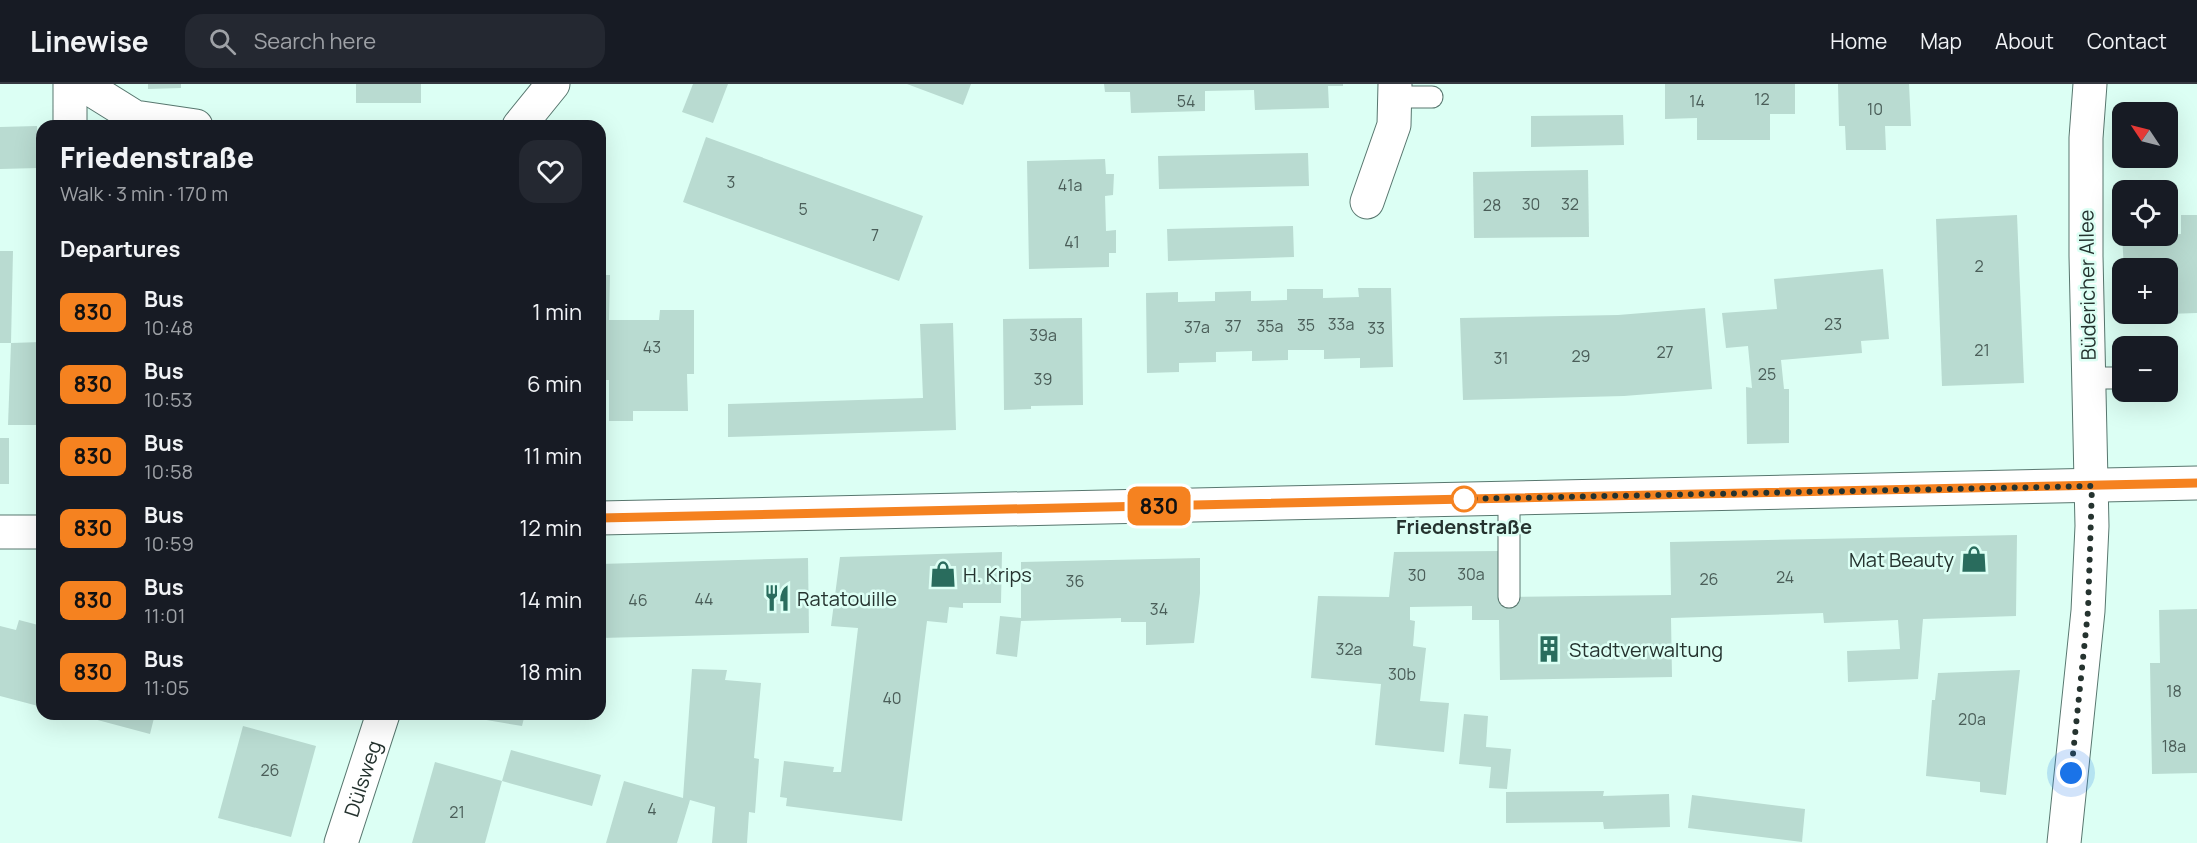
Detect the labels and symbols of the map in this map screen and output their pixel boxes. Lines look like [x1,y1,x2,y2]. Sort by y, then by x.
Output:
house number: 12 [1754,88,1770,110]
house number: 54 [1177,90,1195,112]
house number: 14 [1689,90,1705,112]
house number: 10 [1867,98,1883,120]
north arrow [2112,102,2178,168]
house number: 3 [727,171,735,193]
house number: 41a [1058,174,1082,196]
house number: 30 [1522,193,1540,215]
house number: 32 [1561,193,1579,215]
house number: 28 [1483,194,1501,216]
house number: 5 [798,198,808,220]
street label: Büdericher Allee [2072,209,2102,361]
house number: 7 [871,224,879,246]
house number: 41 [1064,231,1080,253]
house number: 2 [1974,255,1984,277]
house number: 33a [1328,313,1354,335]
house number: 23 [1824,313,1842,335]
house number: 35 [1297,314,1315,336]
house number: 37 [1225,315,1241,337]
house number: 35a [1257,315,1283,337]
house number: 37a [1184,316,1210,338]
house number: 33 [1367,317,1385,339]
house number: 39a [1029,324,1057,346]
house number: 43 [643,336,661,358]
house number: 21 [1974,339,1990,361]
house number: 27 [1656,341,1674,363]
house number: 29 [1571,345,1591,367]
house number: 31 [1493,347,1509,369]
house number: 25 [1758,363,1776,385]
house number: 39 [1034,368,1052,390]
line badge: 830 [1124,486,1194,526]
marker: Friedenstraße [1451,486,1477,512]
place label: Friedenstraße [1396,513,1532,540]
shop icon: Mat Beauty [1959,544,1989,574]
place label: Mat Beauty [1849,546,1954,573]
shop icon: H. Krips [928,559,958,589]
place label: H. Krips [963,561,1032,588]
house number: 30a [1457,563,1485,585]
house number: 30 [1408,564,1426,586]
house number: 24 [1776,566,1794,588]
house number: 26 [1699,568,1719,590]
house number: 36 [1066,570,1084,592]
restaurant icon: Ratatouille [762,583,792,613]
place label: Ratatouille [797,585,897,612]
house number: 44 [694,588,714,610]
house number: 46 [628,589,648,611]
house number: 34 [1150,598,1168,620]
building icon: Stadtverwaltung [1534,634,1564,664]
place label: Stadtverwaltung [1569,636,1723,663]
house number: 32a [1336,638,1362,660]
house number: 30b [1388,663,1416,685]
house number: 18 [2166,680,2182,702]
house number: 40 [882,687,902,709]
house number: 20a [1958,708,1986,730]
house number: 18a [2162,735,2186,757]
street label: Dülsweg [337,737,387,820]
your location [2056,758,2086,788]
house number: 26 [260,759,280,781]
house number: 4 [647,798,657,820]
house number: 21 [449,801,465,823]

